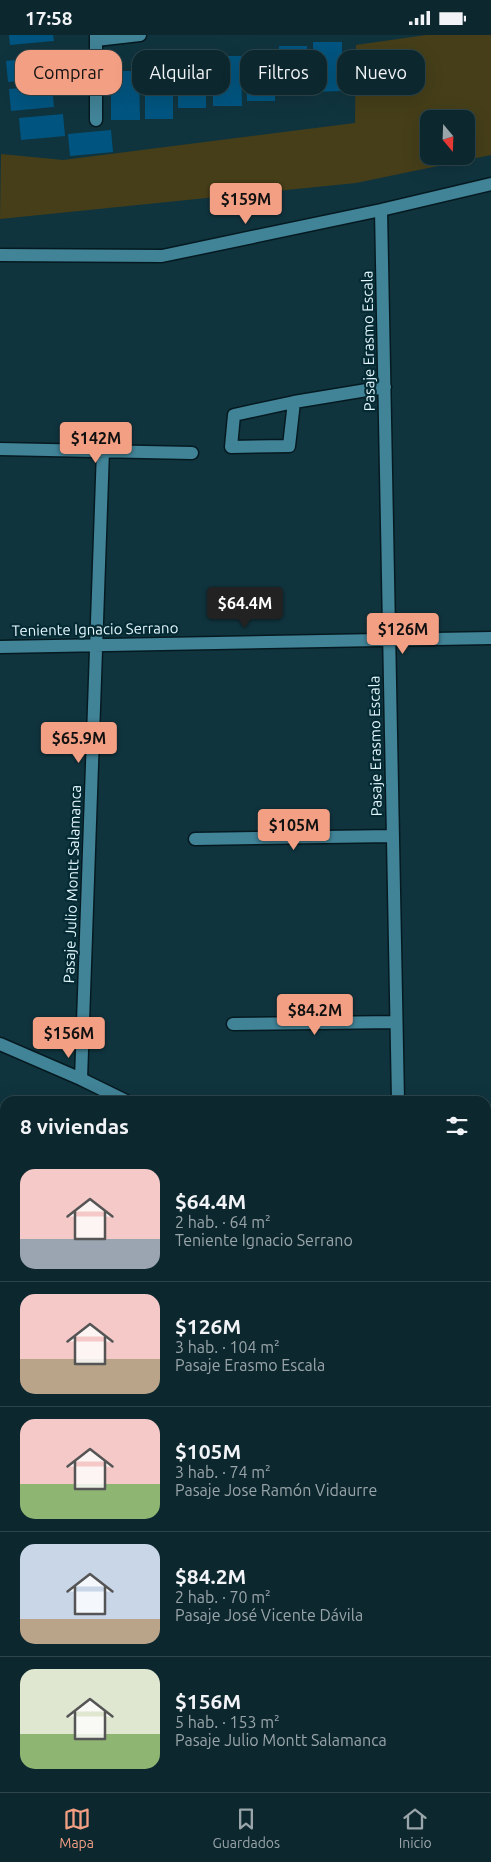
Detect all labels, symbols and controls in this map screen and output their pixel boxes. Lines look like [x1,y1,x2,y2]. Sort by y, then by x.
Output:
text: 17:58 [25,7,73,29]
chip: Comprar [15,50,122,95]
chip: Alquilar [132,50,230,95]
chip: Filtros [240,50,327,95]
chip: Nuevo [337,50,425,95]
north arrow [420,110,475,165]
map controls [420,110,475,165]
pin: $159M [211,183,281,225]
text: $159M [221,190,271,208]
street label: Pasaje Erasmo Escala [358,270,378,412]
pin: $142M [61,421,131,464]
text: $142M [71,429,121,447]
pin: $64.4M [204,587,286,629]
text: $64.4M [218,594,272,612]
pin: $126M [368,613,438,655]
street label: Teniente Ignacio Serrano [12,619,178,639]
text: $126M [378,620,428,638]
street label: Pasaje Erasmo Escala [365,675,385,817]
pin: $65.9M [38,721,120,764]
text: $65.9M [52,729,106,747]
street label: Pasaje Julio Montt Salamanca [60,784,84,984]
pin: $105M [259,809,329,851]
text: $105M [269,816,319,834]
pin: $84.2M [274,993,356,1036]
text: $84.2M [288,1001,342,1019]
pin: $156M [34,1017,104,1059]
text: $156M [44,1024,94,1042]
icon: filters [443,1112,471,1140]
text: 8 viviendas [20,1114,129,1138]
icon: home [60,1189,120,1249]
text: $64.4M [175,1189,246,1213]
text: 2 hab. · 64 m² [175,1213,271,1231]
text: Teniente Ignacio Serrano [175,1231,353,1249]
icon: home [60,1314,120,1374]
text: $126M [175,1314,241,1338]
text: 3 hab. · 104 m² [175,1338,280,1356]
text: Pasaje Erasmo Escala [175,1356,325,1374]
icon: home [60,1439,120,1499]
text: $105M [175,1439,241,1463]
text: 3 hab. · 74 m² [175,1463,271,1481]
text: Pasaje Jose Ramón Vidaurre [175,1481,377,1499]
icon: home [60,1564,120,1624]
text: $84.2M [175,1564,246,1588]
text: 2 hab. · 70 m² [175,1588,271,1606]
text: Pasaje José Vicente Dávila [175,1606,363,1624]
icon: home [60,1689,120,1749]
text: $156M [175,1689,241,1713]
text: 5 hab. · 153 m² [175,1713,280,1731]
text: Pasaje Julio Montt Salamanca [175,1731,387,1749]
tab: Mapa [59,1805,94,1851]
tab: Guardados [213,1805,280,1851]
tab: Inicio [399,1805,432,1851]

